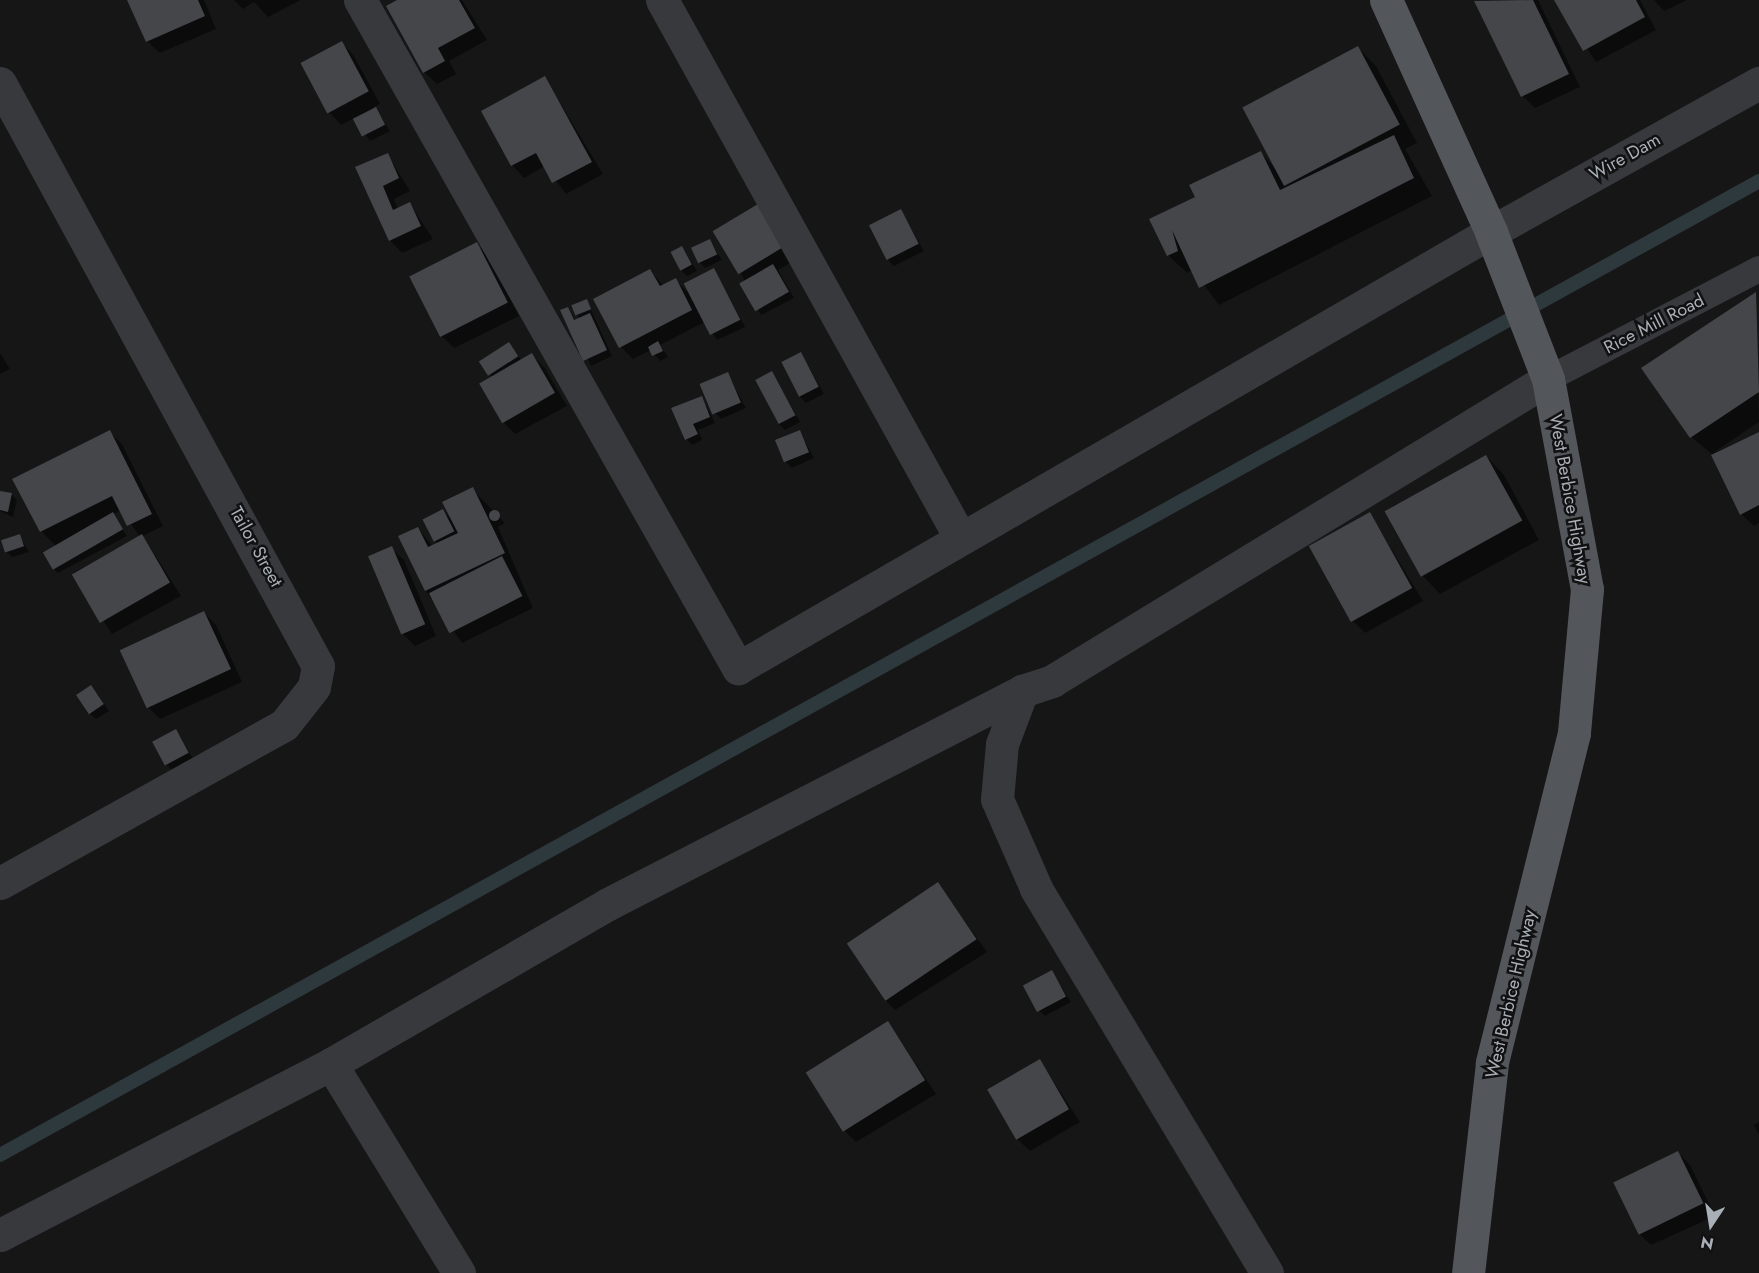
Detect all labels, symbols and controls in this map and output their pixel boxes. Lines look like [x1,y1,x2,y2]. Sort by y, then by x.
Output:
street label: Wire Dam [1586,129,1664,185]
street label: Rice Mill Road [1600,289,1708,359]
street label: West Berbice Highway [1544,412,1596,586]
street label: Tailor Street [225,503,287,591]
street label: West Berbice Highway [1481,908,1541,1080]
north arrow [1681,1195,1741,1255]
text: N [1699,1231,1716,1256]

